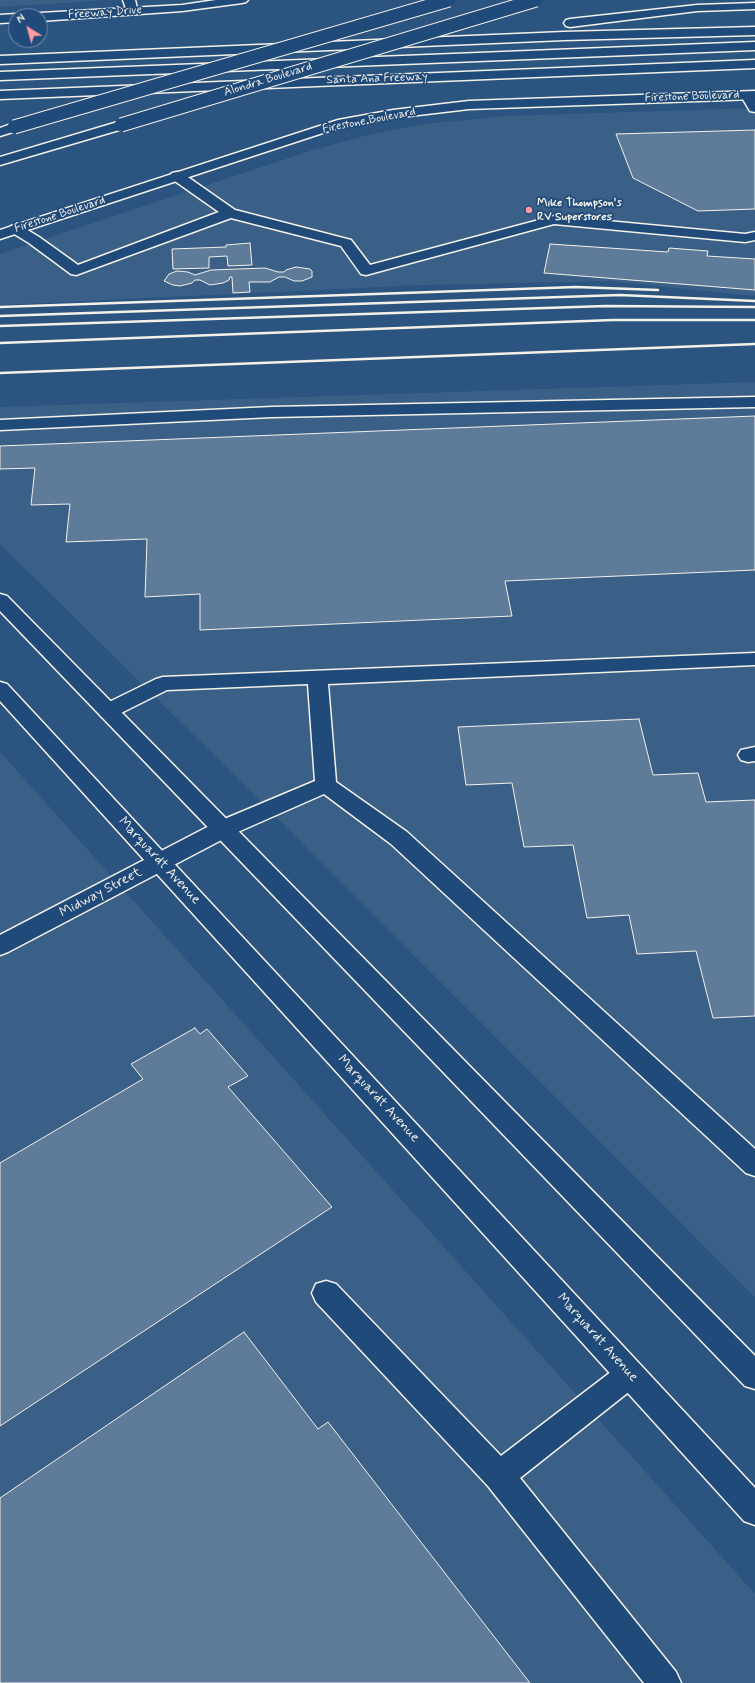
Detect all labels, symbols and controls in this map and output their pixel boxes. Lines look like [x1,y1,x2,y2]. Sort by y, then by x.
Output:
street label: Freeway Drive [68,3,142,23]
north arrow [8,8,48,48]
text: N [14,11,29,27]
street label: Alondra Boulevard [222,60,314,100]
street label: Santa Ana Freeway [326,70,428,88]
street label: Firestone Boulevard [644,88,740,106]
street label: Firestone Boulevard [321,105,417,137]
street label: Firestone Boulevard [13,194,107,236]
place label: Mike Thompson's RV Superstores [537,196,622,224]
marker: Mike Thompson's RV Superstores [524,205,534,215]
street label: Marquardt Avenue [114,814,204,908]
street label: Midway Street [57,864,145,922]
street label: Marquardt Avenue [333,1052,423,1146]
street label: Marquardt Avenue [553,1290,641,1386]

